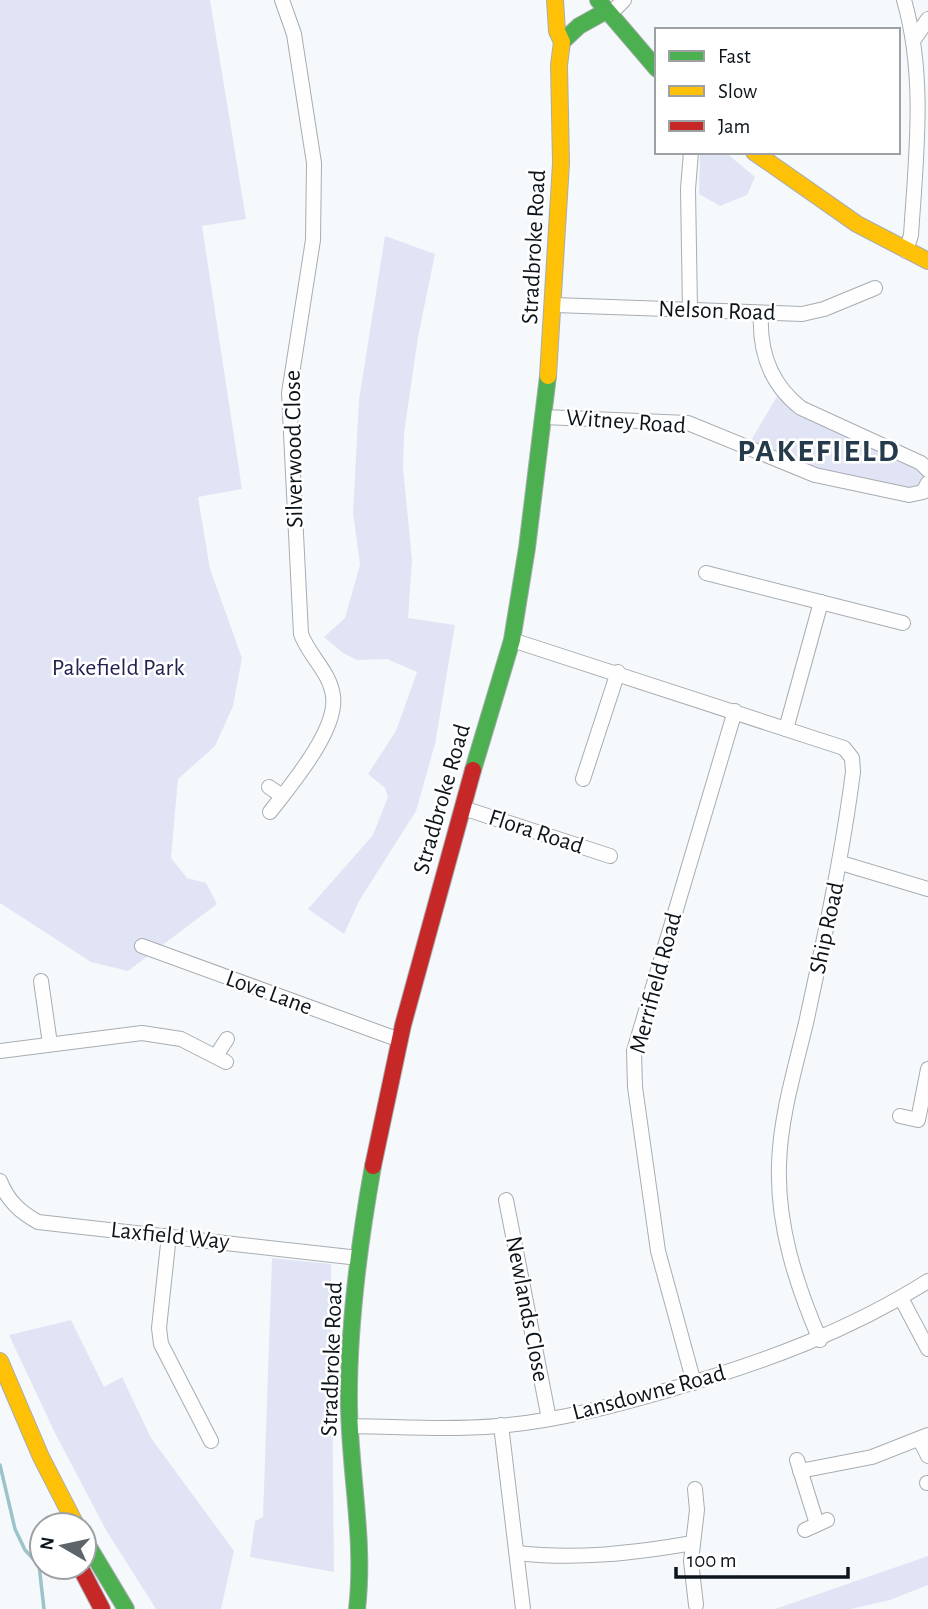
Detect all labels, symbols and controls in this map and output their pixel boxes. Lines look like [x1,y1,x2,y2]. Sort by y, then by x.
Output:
legend [655,28,900,154]
text: Fast [718,46,751,67]
text: Slow [718,81,757,102]
text: Jam [718,116,750,137]
street label: Stradbroke Road [518,169,550,325]
street label: Nelson Road [658,297,776,325]
street label: Silverwood Close [281,370,307,528]
street label: Witney Road [565,406,687,438]
district label: PAKEFIELD [737,435,901,467]
park label: Pakefield Park [52,656,184,680]
street label: Stradbroke Road [409,721,475,877]
street label: Flora Road [486,805,586,859]
street label: Ship Road [806,880,848,976]
street label: Merrifield Road [626,910,686,1056]
street label: Love Lane [223,966,315,1020]
street label: Laxfield Way [109,1218,231,1254]
street label: Newlands Close [501,1234,553,1384]
street label: Stradbroke Road [317,1281,347,1437]
street label: Lansdowne Road [570,1361,728,1425]
north arrow [28,1511,98,1581]
text: N [37,1536,58,1552]
scale bar [676,1536,848,1580]
text: 100 m [687,1550,737,1571]

